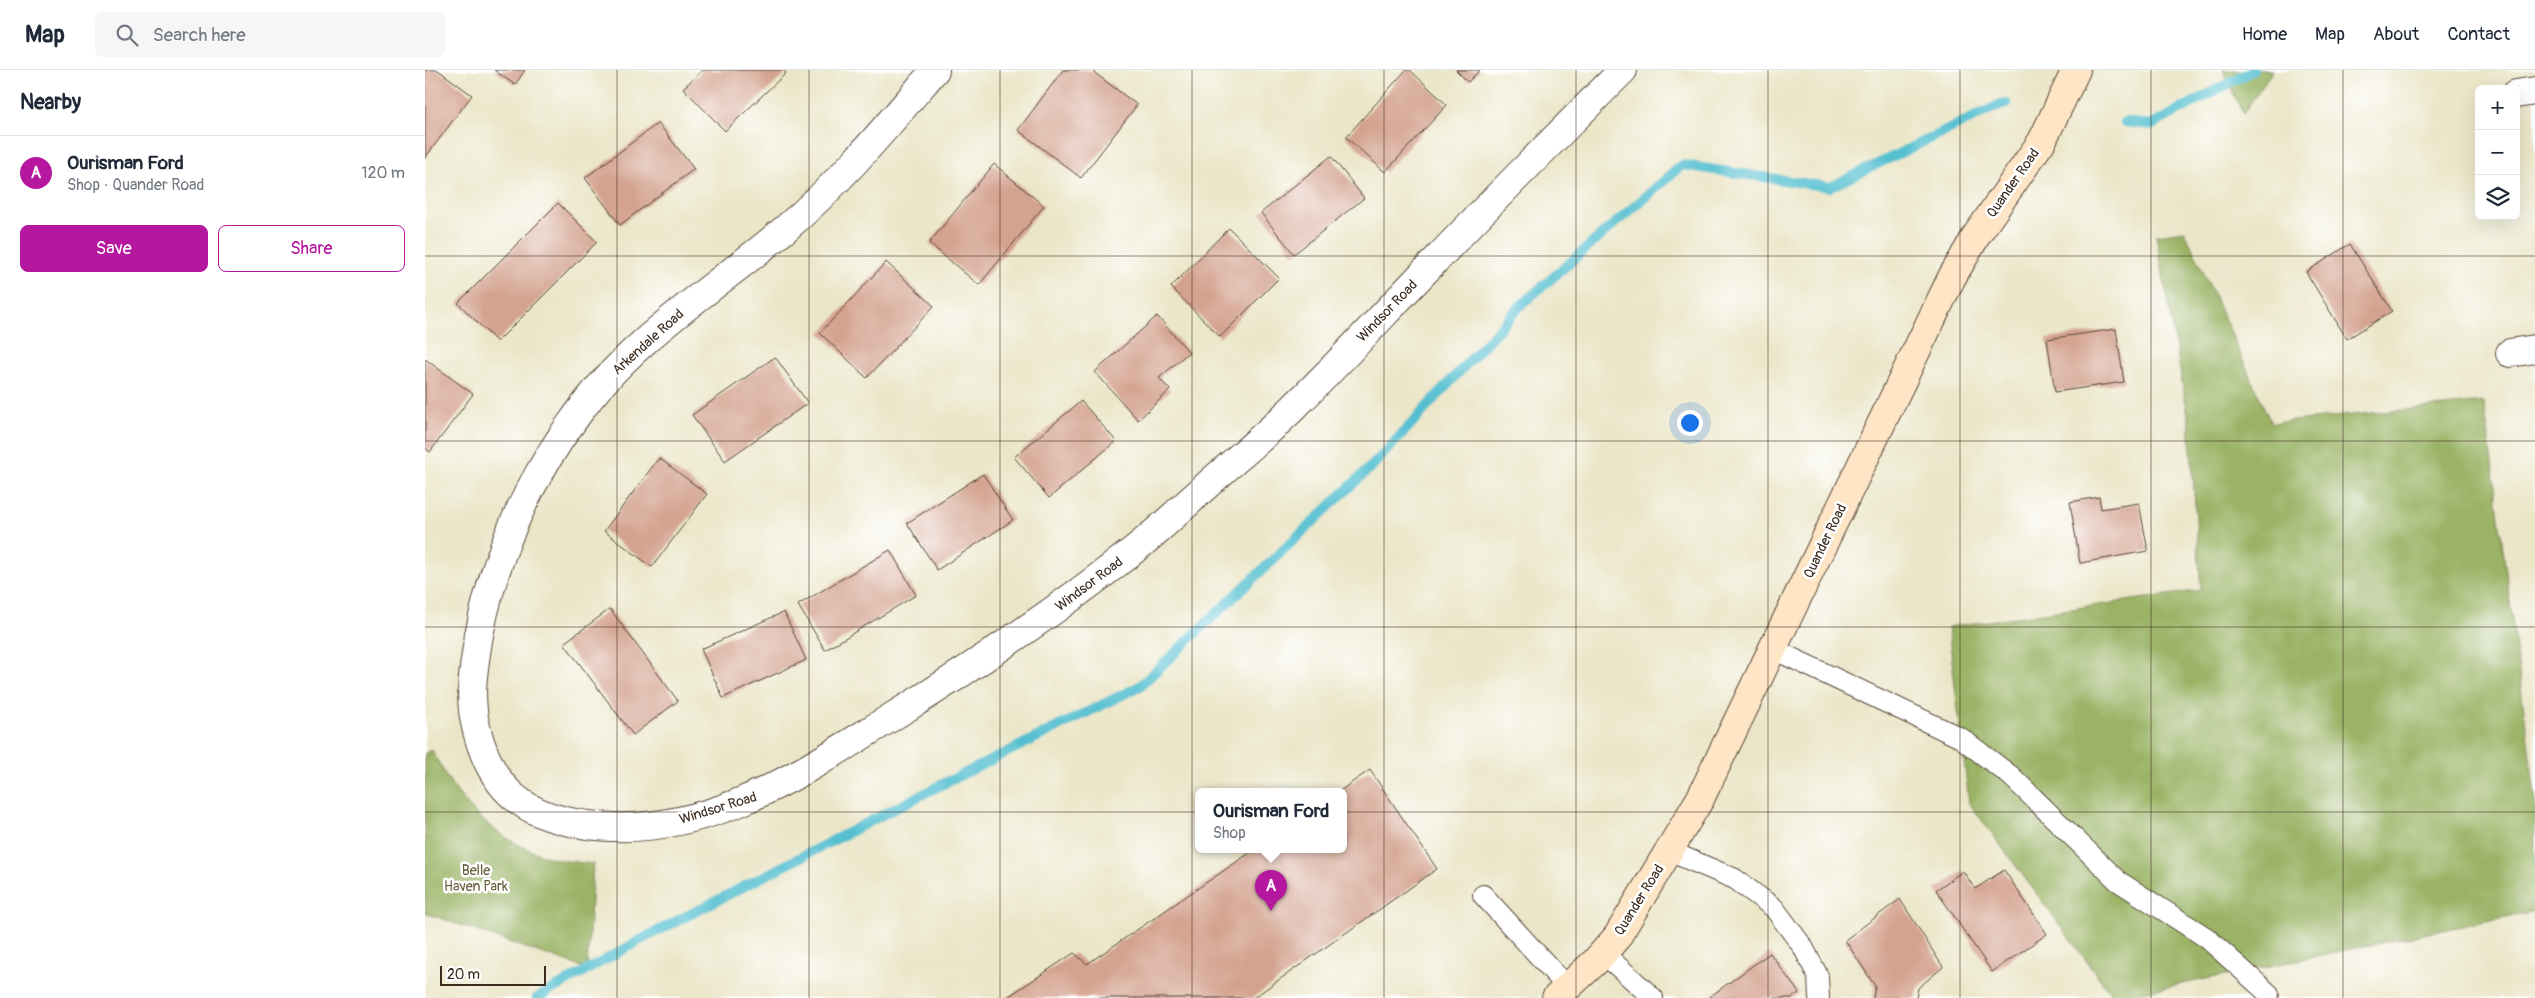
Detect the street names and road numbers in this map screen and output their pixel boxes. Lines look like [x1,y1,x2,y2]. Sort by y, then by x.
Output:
street label: Quander Road [1983,145,2043,221]
street label: Windsor Road [1353,276,1421,346]
street label: Arkendale Road [609,305,687,378]
street label: Quander Road [1800,501,1850,581]
street label: Windsor Road [1052,553,1126,615]
street label: Windsor Road [677,788,759,828]
street label: Quander Road [1610,861,1668,939]

